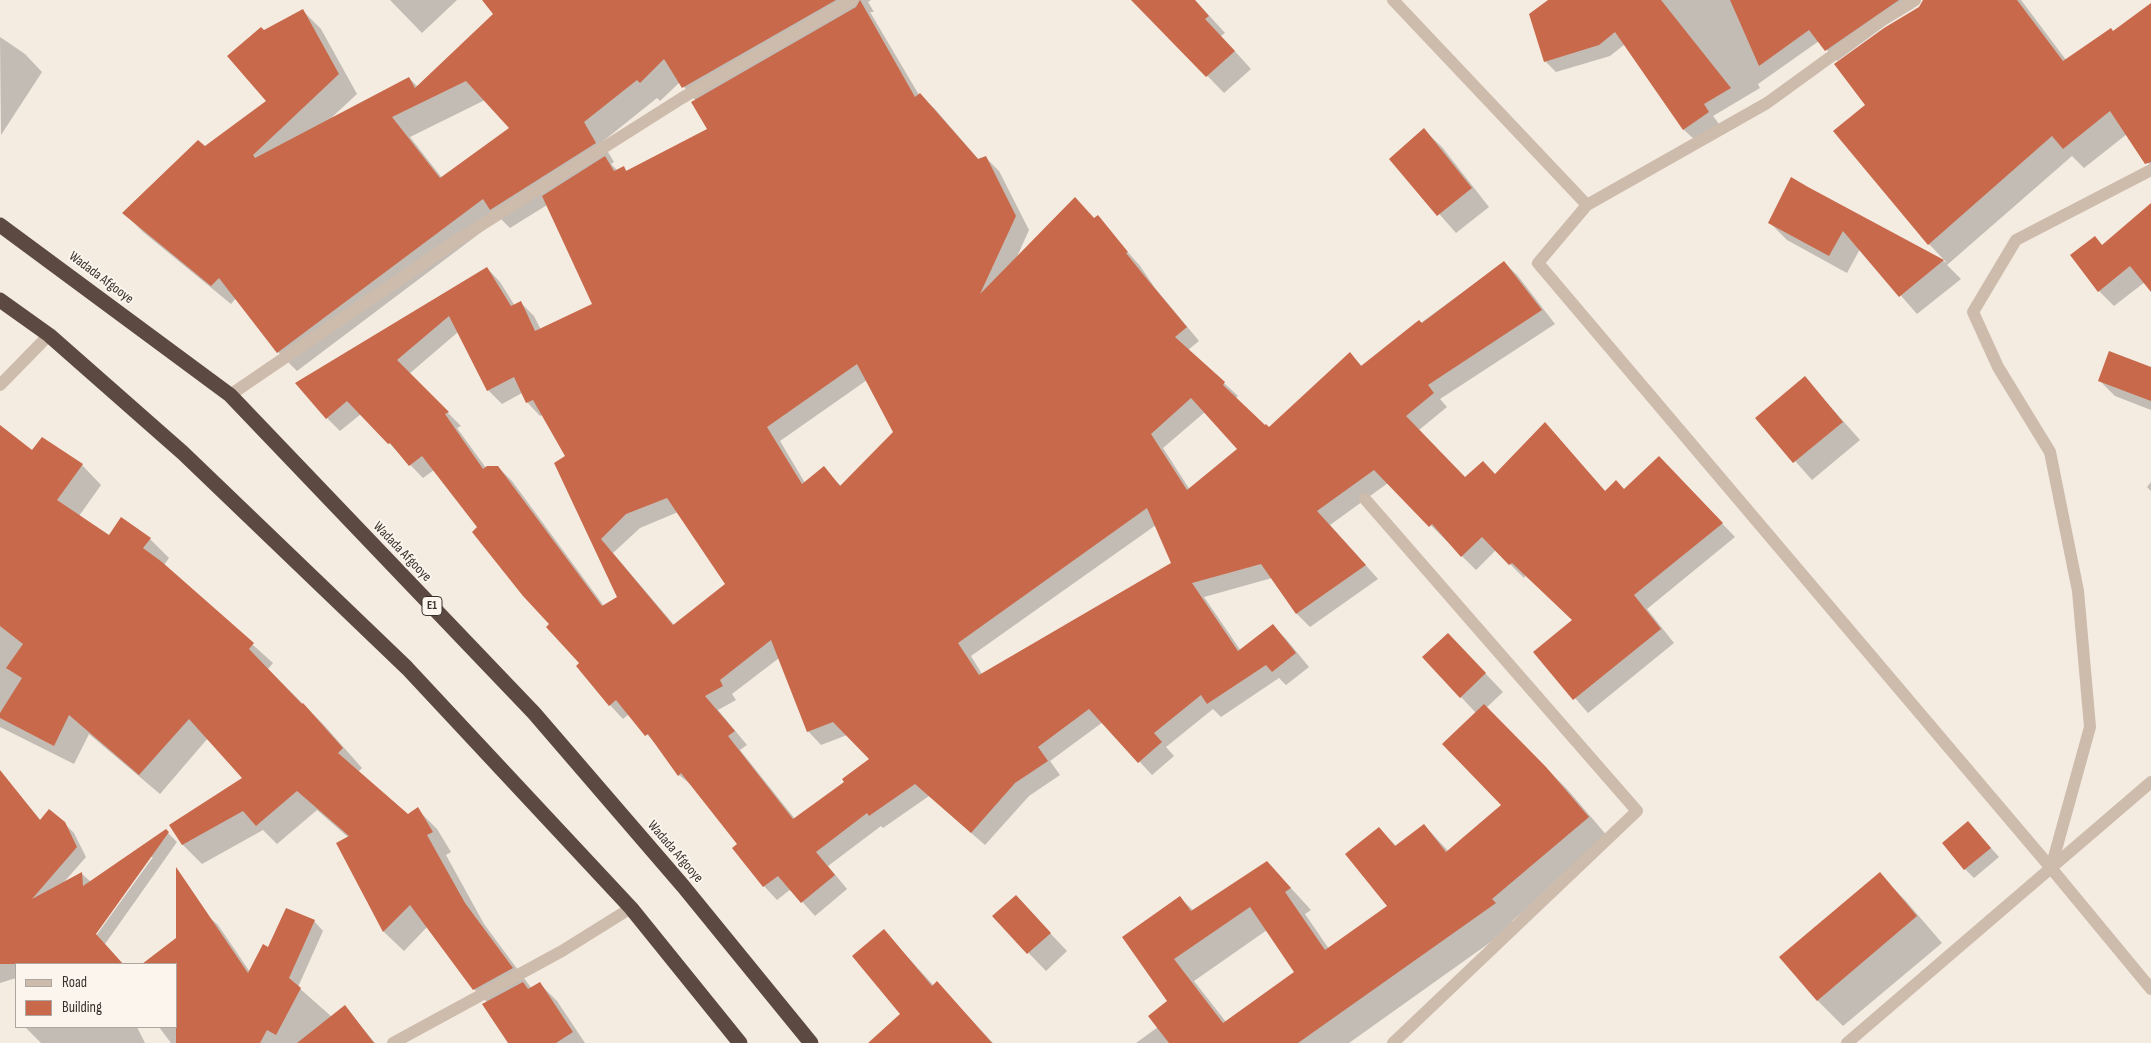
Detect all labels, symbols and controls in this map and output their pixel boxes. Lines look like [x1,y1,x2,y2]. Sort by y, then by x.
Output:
street label: Wadada Afgooye [65,248,137,308]
street label: Wadada Afgooye [369,519,435,585]
road number: E1 [422,596,442,616]
street label: Wadada Afgooye [644,818,706,886]
legend [15,963,178,1028]
text: Road [62,973,87,992]
text: Building [62,998,102,1017]

